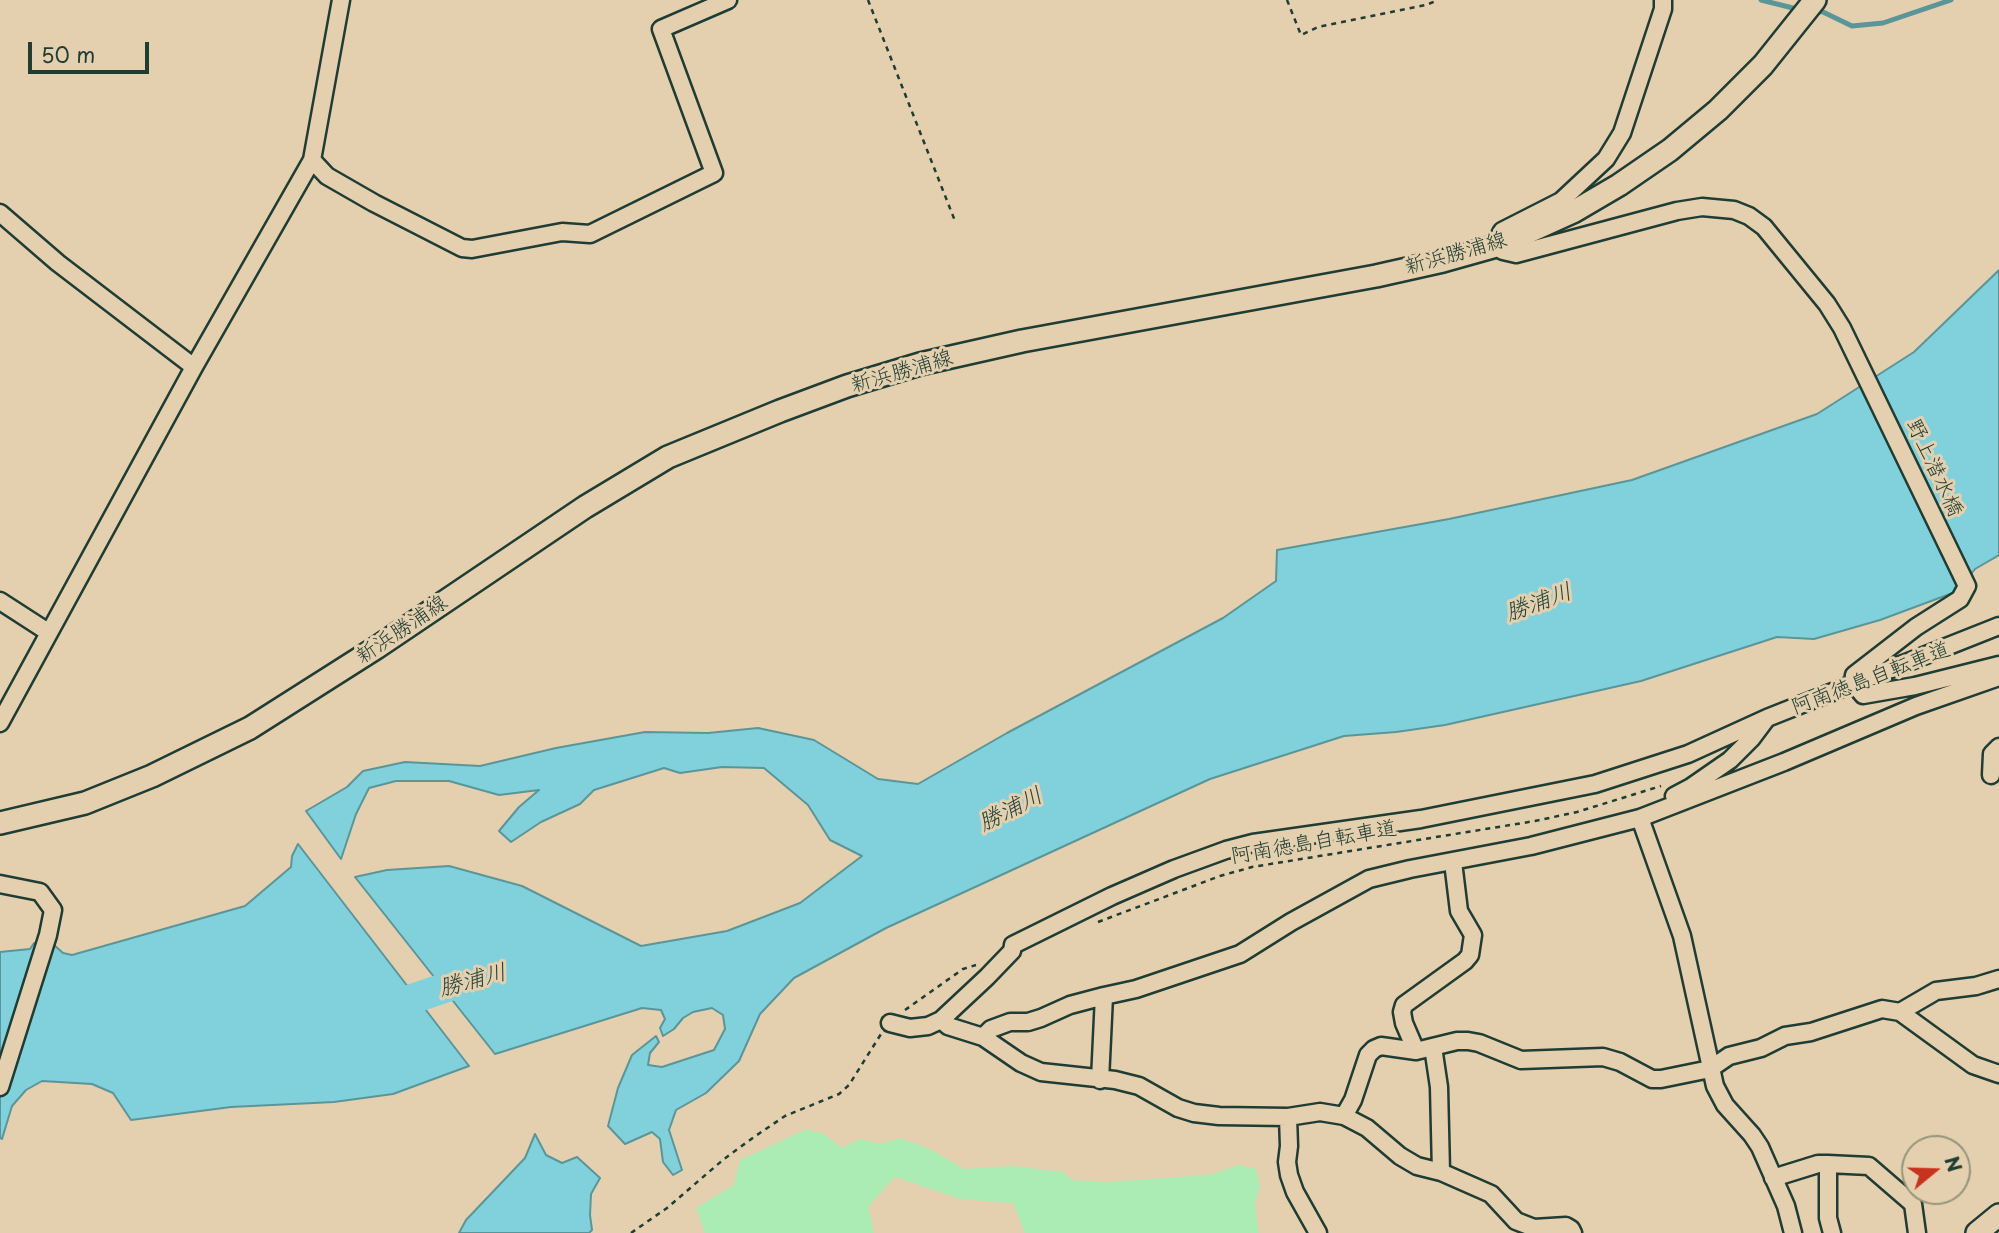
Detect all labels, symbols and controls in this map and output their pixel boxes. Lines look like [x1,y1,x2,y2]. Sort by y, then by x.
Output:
scale bar [32,28,152,72]
text: 50 m [41,38,95,70]
street label: 新浜勝浦線 [1402,227,1510,281]
street label: 新浜勝浦線 [848,345,956,399]
street label: 野上潜水橋 [1900,415,1968,521]
water label: 勝浦川 [1502,578,1576,628]
street label: 新浜勝浦線 [351,590,453,670]
street label: 阿南徳島自転車道 [1788,637,1954,721]
water label: 勝浦川 [974,782,1048,838]
street label: 阿南徳島自転車道 [1229,816,1399,870]
water label: 勝浦川 [436,959,510,1003]
north arrow [1901,1135,1971,1205]
text: N [1938,1152,1970,1175]

